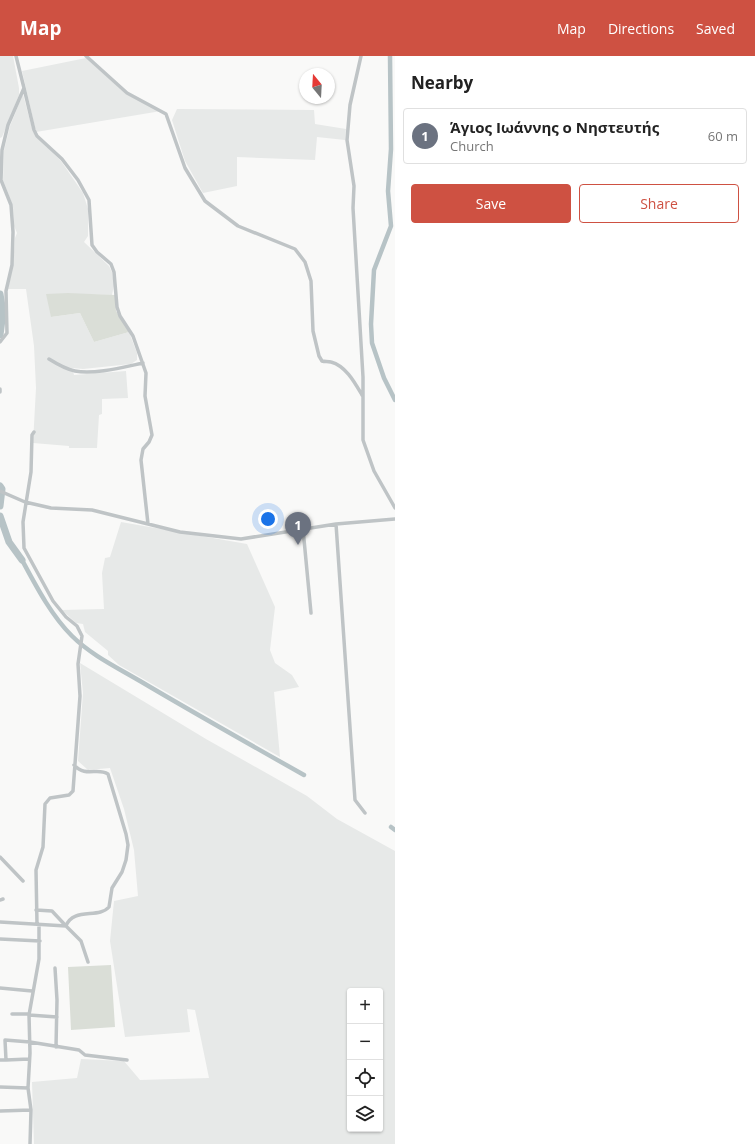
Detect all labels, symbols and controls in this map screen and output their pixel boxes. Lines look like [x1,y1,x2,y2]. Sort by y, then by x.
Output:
text: Map [20,15,61,41]
text: Map [557,19,586,38]
text: Directions [608,19,674,38]
text: Saved [696,19,735,38]
north arrow [299,68,335,104]
text: Nearby [411,71,473,94]
text: Άγιος Ιωάννης ο Νηστευτής [450,117,659,137]
text: 1 [421,127,429,145]
text: 60 m [708,127,738,145]
text: Church [450,137,494,155]
button: Save [411,184,571,223]
button: Share [579,184,739,223]
your location [258,509,278,529]
pin: 1 [285,512,311,545]
map controls [347,988,383,1132]
button: + [347,988,383,1024]
button: − [347,1024,383,1060]
button: locate [347,1060,383,1096]
button: layers [347,1096,383,1132]

